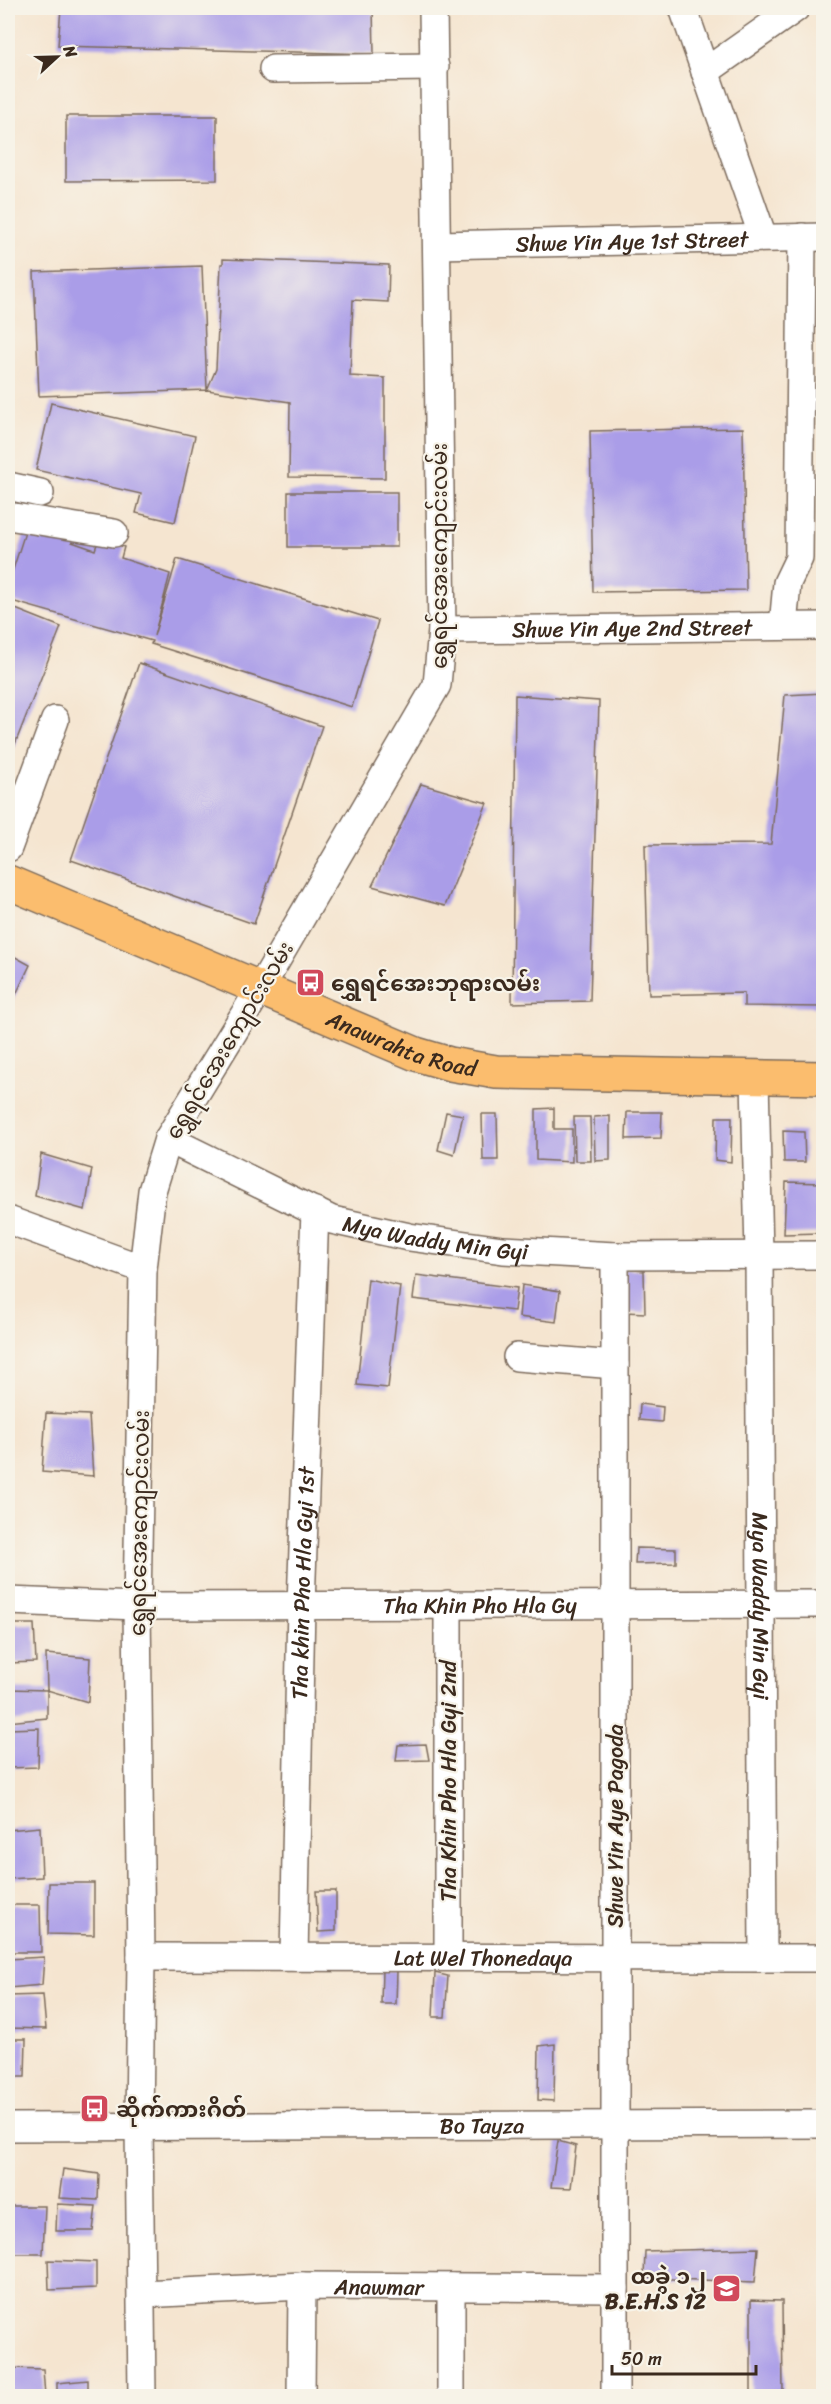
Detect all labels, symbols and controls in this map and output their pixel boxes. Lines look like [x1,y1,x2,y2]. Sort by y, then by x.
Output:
north arrow [27,27,87,87]
text: N [55,40,86,63]
street label: Shwe Yin Aye 1st Street [515,220,750,263]
street label: ရွှေရင်အေးကျောင်းလမ်း [420,443,459,669]
street label: Shwe Yin Aye 2nd Street [512,608,753,649]
street label: ရွှေရင်အေးကျောင်းလမ်း [154,933,304,1147]
place label: ရွှေရင်အေးဘုရားလမ်း [331,964,540,1003]
bus stop icon: ရွှေရင်အေးဘုရားလမ်း [294,967,326,999]
street label: Anawrahta Road [319,999,481,1089]
street label: Mya Waddy Min Gyi [339,1204,530,1271]
street label: ရွှေရင်အေးကျောင်းလမ်း [118,1410,161,1636]
street label: Tha khin Pho Hla Gyi 1st [280,1465,326,1700]
street label: Mya Waddy Min Gyi [740,1512,781,1701]
street label: Tha Khin Pho Hla Gy [383,1586,578,1625]
street label: Tha Khin Pho Hla Gyi 2nd [429,1659,468,1902]
street label: Shwe Yin Aye Pagoda [596,1724,635,1928]
street label: Lat Wel Thonedaya [394,1938,572,1978]
place label: ဆိုက်ကားဂိတ် [116,2090,246,2129]
bus stop icon: ဆိုက်ကားဂိတ် [79,2093,111,2125]
street label: Bo Tayza [440,2106,524,2145]
place label: ထခွဲ ၁၂ B.E.H.S 12 [605,2257,706,2321]
street label: Anawmar [333,2267,426,2307]
school or university icon: ထခွဲ ၁၂ B.E.H.S 12 [711,2273,743,2305]
scale bar [612,2338,756,2376]
text: 50 m [621,2343,662,2375]

